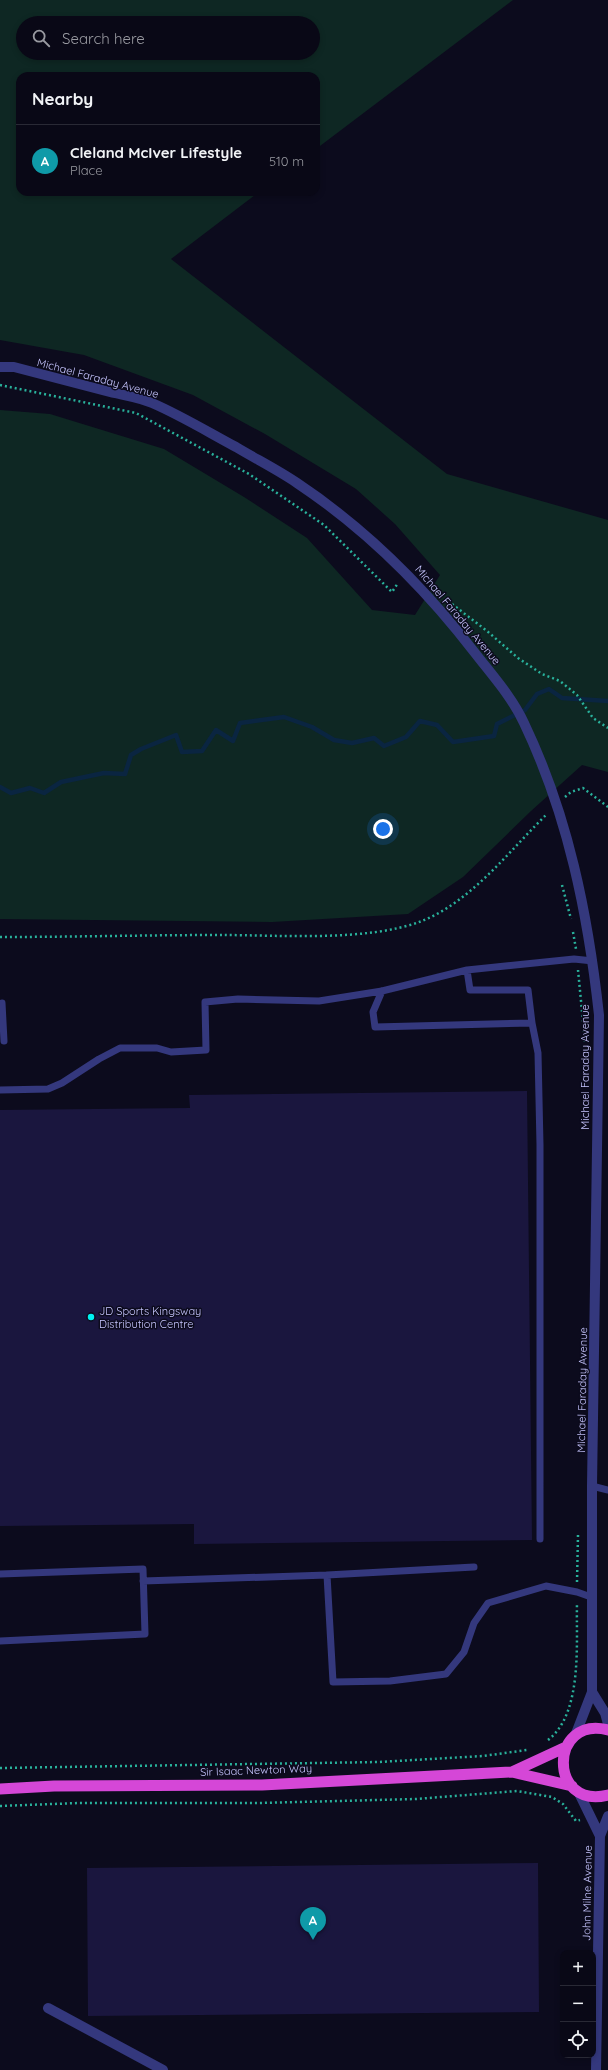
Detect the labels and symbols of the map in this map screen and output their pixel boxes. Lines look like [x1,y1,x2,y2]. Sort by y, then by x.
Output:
street label: Michael Faraday Avenue [36,355,160,401]
street label: Michael Faraday Avenue [412,562,504,668]
your location [373,819,393,839]
street label: Michael Faraday Avenue [578,1004,592,1130]
place label: JD Sports Kingsway Distribution Centre [99,1304,201,1331]
marker: JD Sports Kingsway Distribution Centre [86,1312,96,1322]
street label: Michael Faraday Avenue [574,1327,590,1453]
street label: Sir Isaac Newton Way [200,1761,312,1779]
street label: John Milne Avenue [579,1845,595,1941]
pin: A [300,1907,326,1940]

